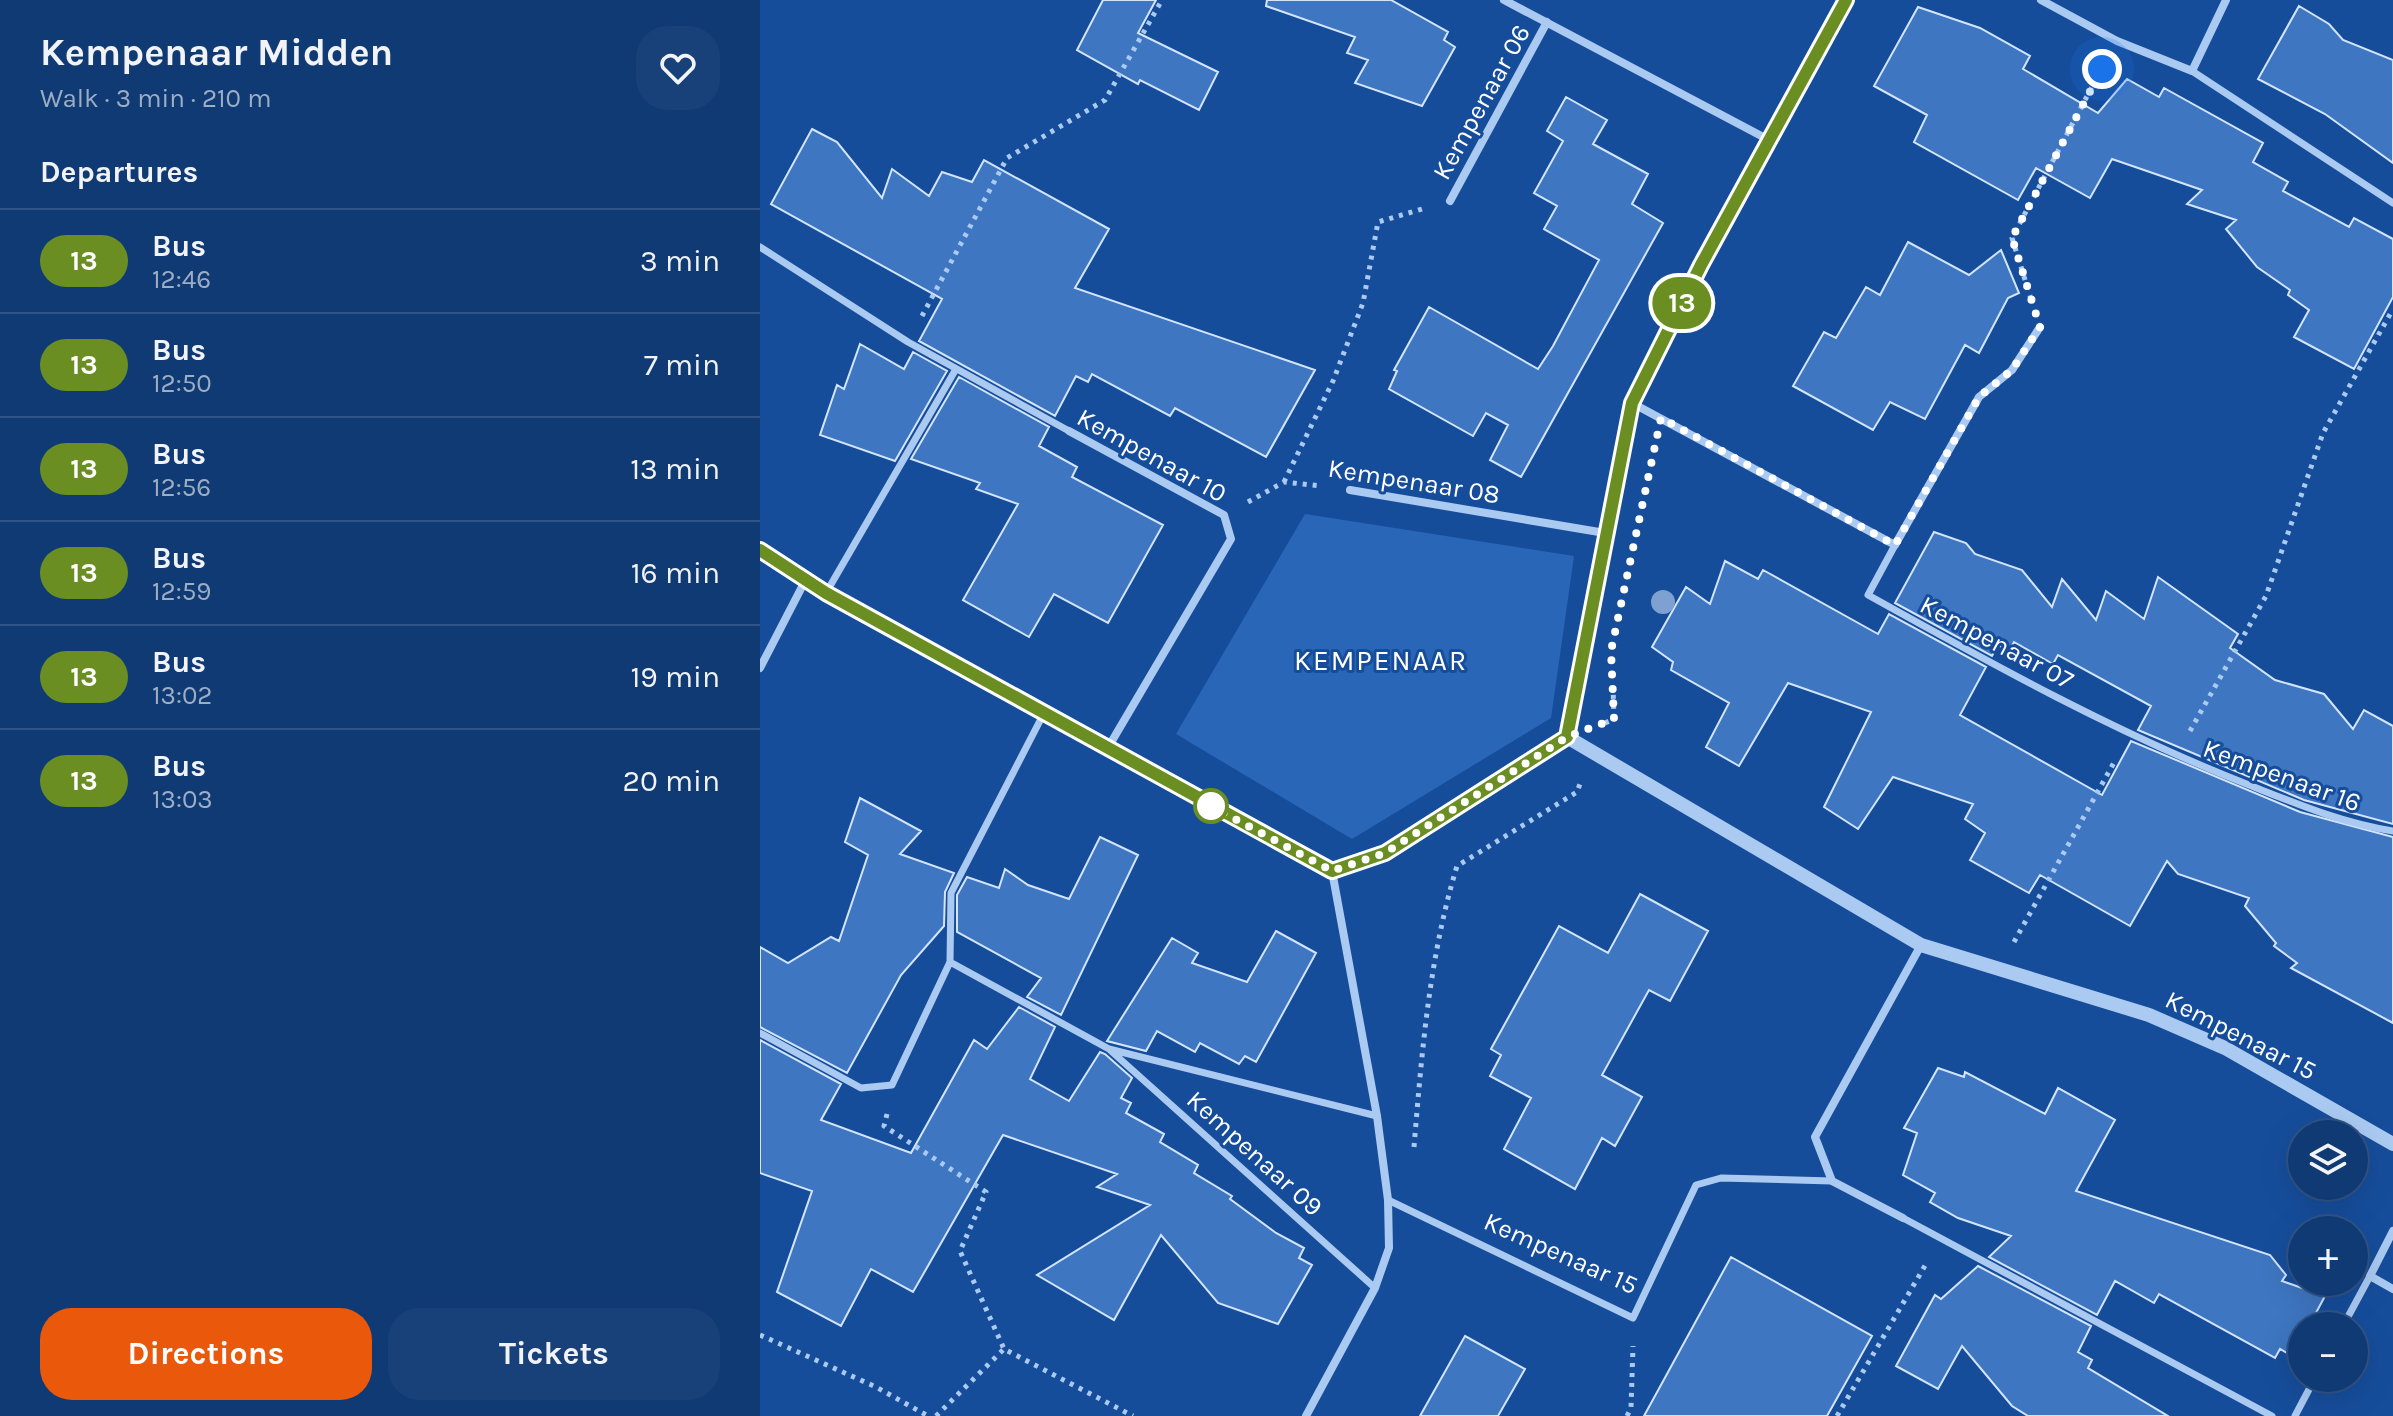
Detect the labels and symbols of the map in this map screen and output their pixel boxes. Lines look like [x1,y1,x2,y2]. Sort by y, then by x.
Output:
street label: Kempenaar 06 [1426,19,1537,185]
your location [2082,49,2122,89]
line badge: 13 [1646,277,1718,329]
street label: Kempenaar 10 [1072,402,1232,509]
street label: Kempenaar 08 [1326,453,1502,510]
street label: Kempenaar 07 [1915,589,2079,696]
district label: KEMPENAAR [1294,644,1468,677]
street label: Kempenaar 16 [2199,733,2365,818]
unlabelled marker [1194,789,1228,823]
street label: Kempenaar 15 [2160,984,2321,1087]
street label: Kempenaar 09 [1180,1084,1329,1223]
street label: Kempenaar 15 [1479,1206,1643,1301]

